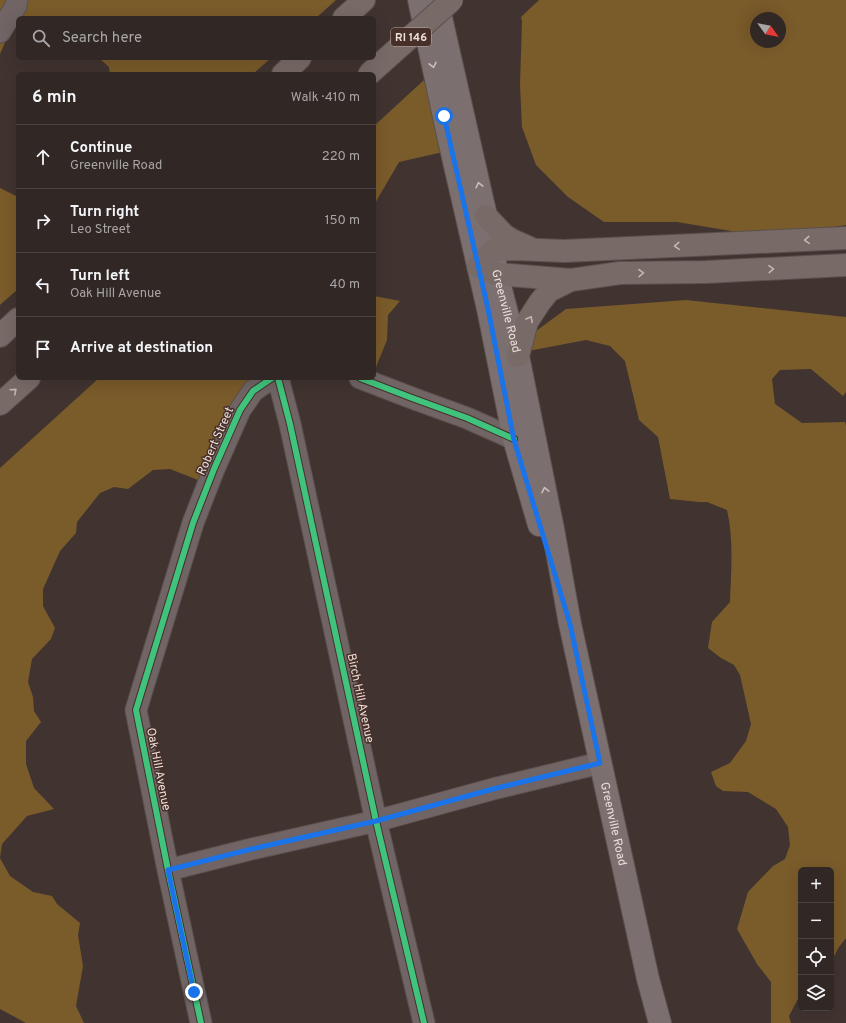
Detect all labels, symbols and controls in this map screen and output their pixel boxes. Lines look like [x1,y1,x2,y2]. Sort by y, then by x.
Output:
north arrow [750,12,786,48]
search box [16,16,376,60]
icon: search [30,27,52,49]
road number: RI 146 [391,28,431,46]
text: Search here [62,29,142,48]
one-way arrow [429,62,437,69]
text: 6 min [32,87,76,109]
text: Walk · 410 m [291,90,360,106]
route start [435,107,453,125]
text: Continue [70,139,132,158]
icon: ahead [32,146,54,168]
text: 220 m [322,149,360,165]
text: Greenville Road [70,158,162,174]
one-way arrow [475,181,483,188]
text: Turn right [70,203,139,222]
icon: right [32,210,54,232]
text: 150 m [325,213,360,229]
text: Leo Street [70,222,131,238]
one-way arrow [804,236,810,244]
one-way arrow [674,242,680,250]
one-way arrow [768,265,774,273]
text: Turn left [70,267,130,286]
street label: Greenville Road [487,269,524,355]
one-way arrow [638,269,644,277]
icon: left [32,274,54,296]
text: 40 m [330,277,360,293]
text: Oak Hill Avenue [70,286,161,302]
one-way arrow [525,316,532,323]
icon: arrive [32,338,54,360]
text: Arrive at destination [70,339,213,358]
one-way arrow [10,389,17,396]
street label: Robert Street [194,405,238,478]
one-way arrow [542,486,550,493]
street label: Birch Hill Avenue [343,652,377,744]
street label: Oak Hill Avenue [142,726,174,812]
street label: Greenville Road [596,781,630,867]
map controls [798,867,834,1011]
button: + [798,867,834,903]
button: − [798,903,834,939]
button: locate [798,939,834,975]
button: layers [798,975,834,1011]
route end [185,983,203,1001]

